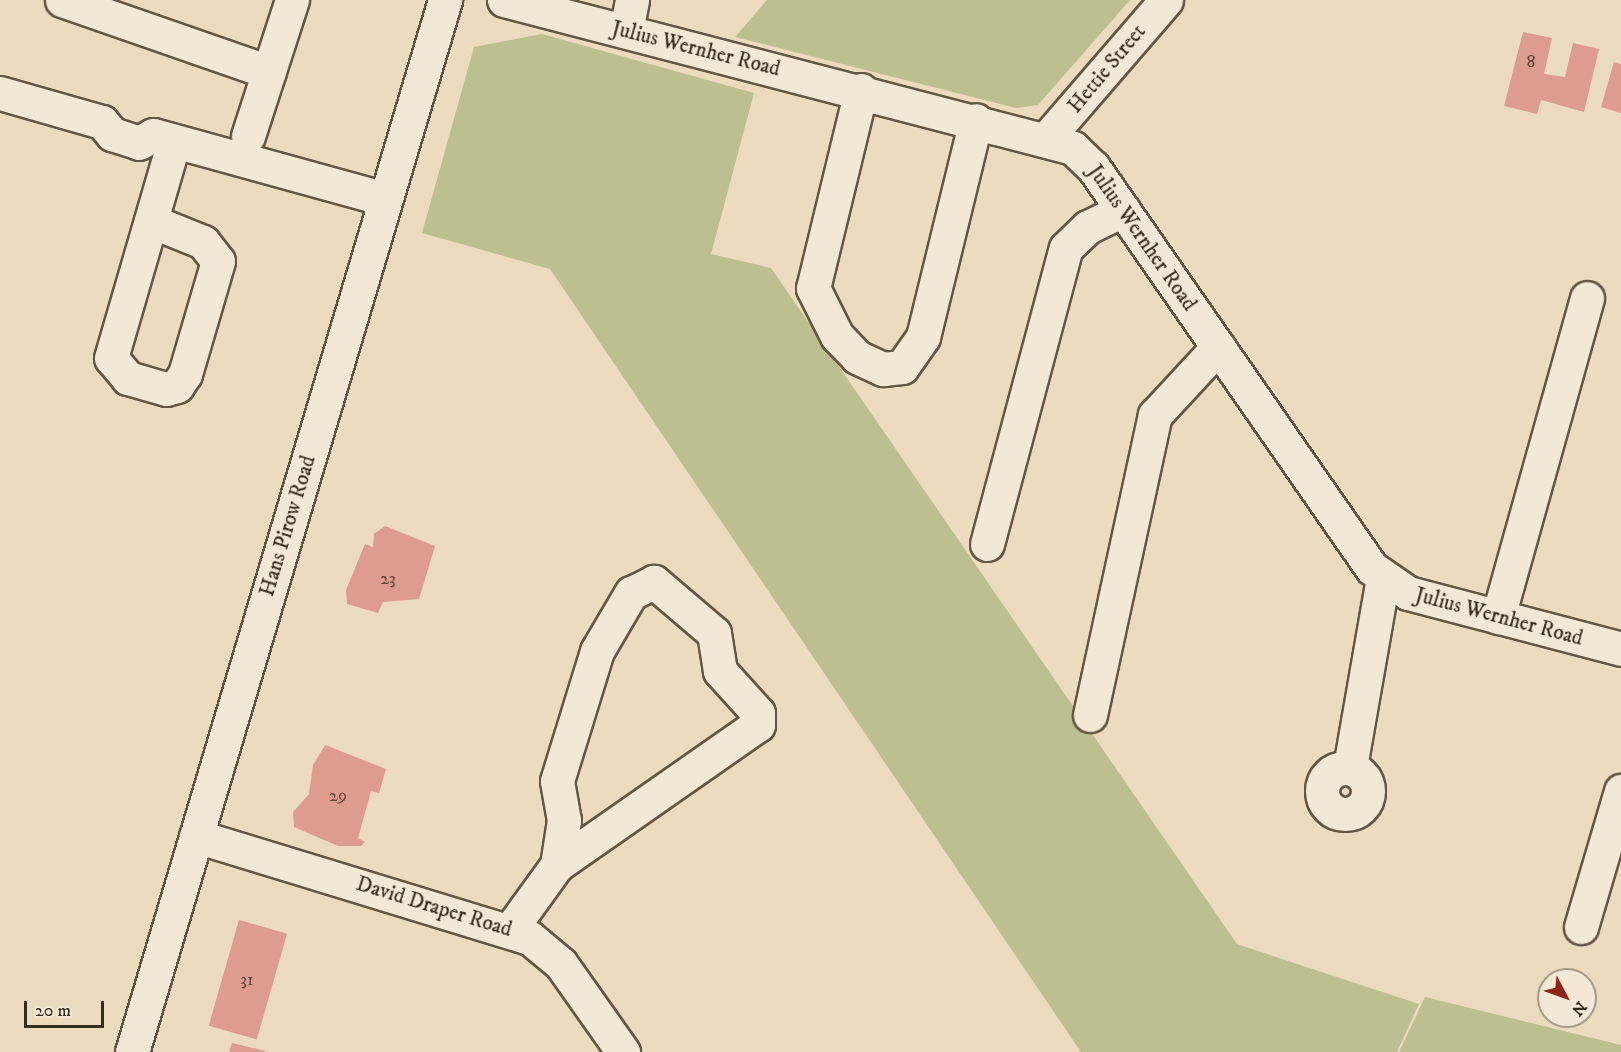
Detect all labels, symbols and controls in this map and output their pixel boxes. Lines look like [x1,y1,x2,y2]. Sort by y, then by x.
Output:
street label: Julius Wernher Road [609,16,783,82]
street label: Hettie Street [1063,20,1151,118]
house number: 8 [1526,51,1536,73]
street label: Julius Wernher Road [1082,160,1202,316]
street label: Hans Pirow Road [255,452,321,600]
house number: 23 [380,568,396,590]
street label: Julius Wernher Road [1412,582,1586,652]
house number: 29 [329,785,347,807]
street label: David Draper Road [353,871,515,943]
north arrow [1537,968,1597,1028]
house number: 31 [240,969,254,991]
scale bar [27,989,106,1027]
text: N [1567,997,1591,1020]
text: 20 m [35,1000,71,1022]

